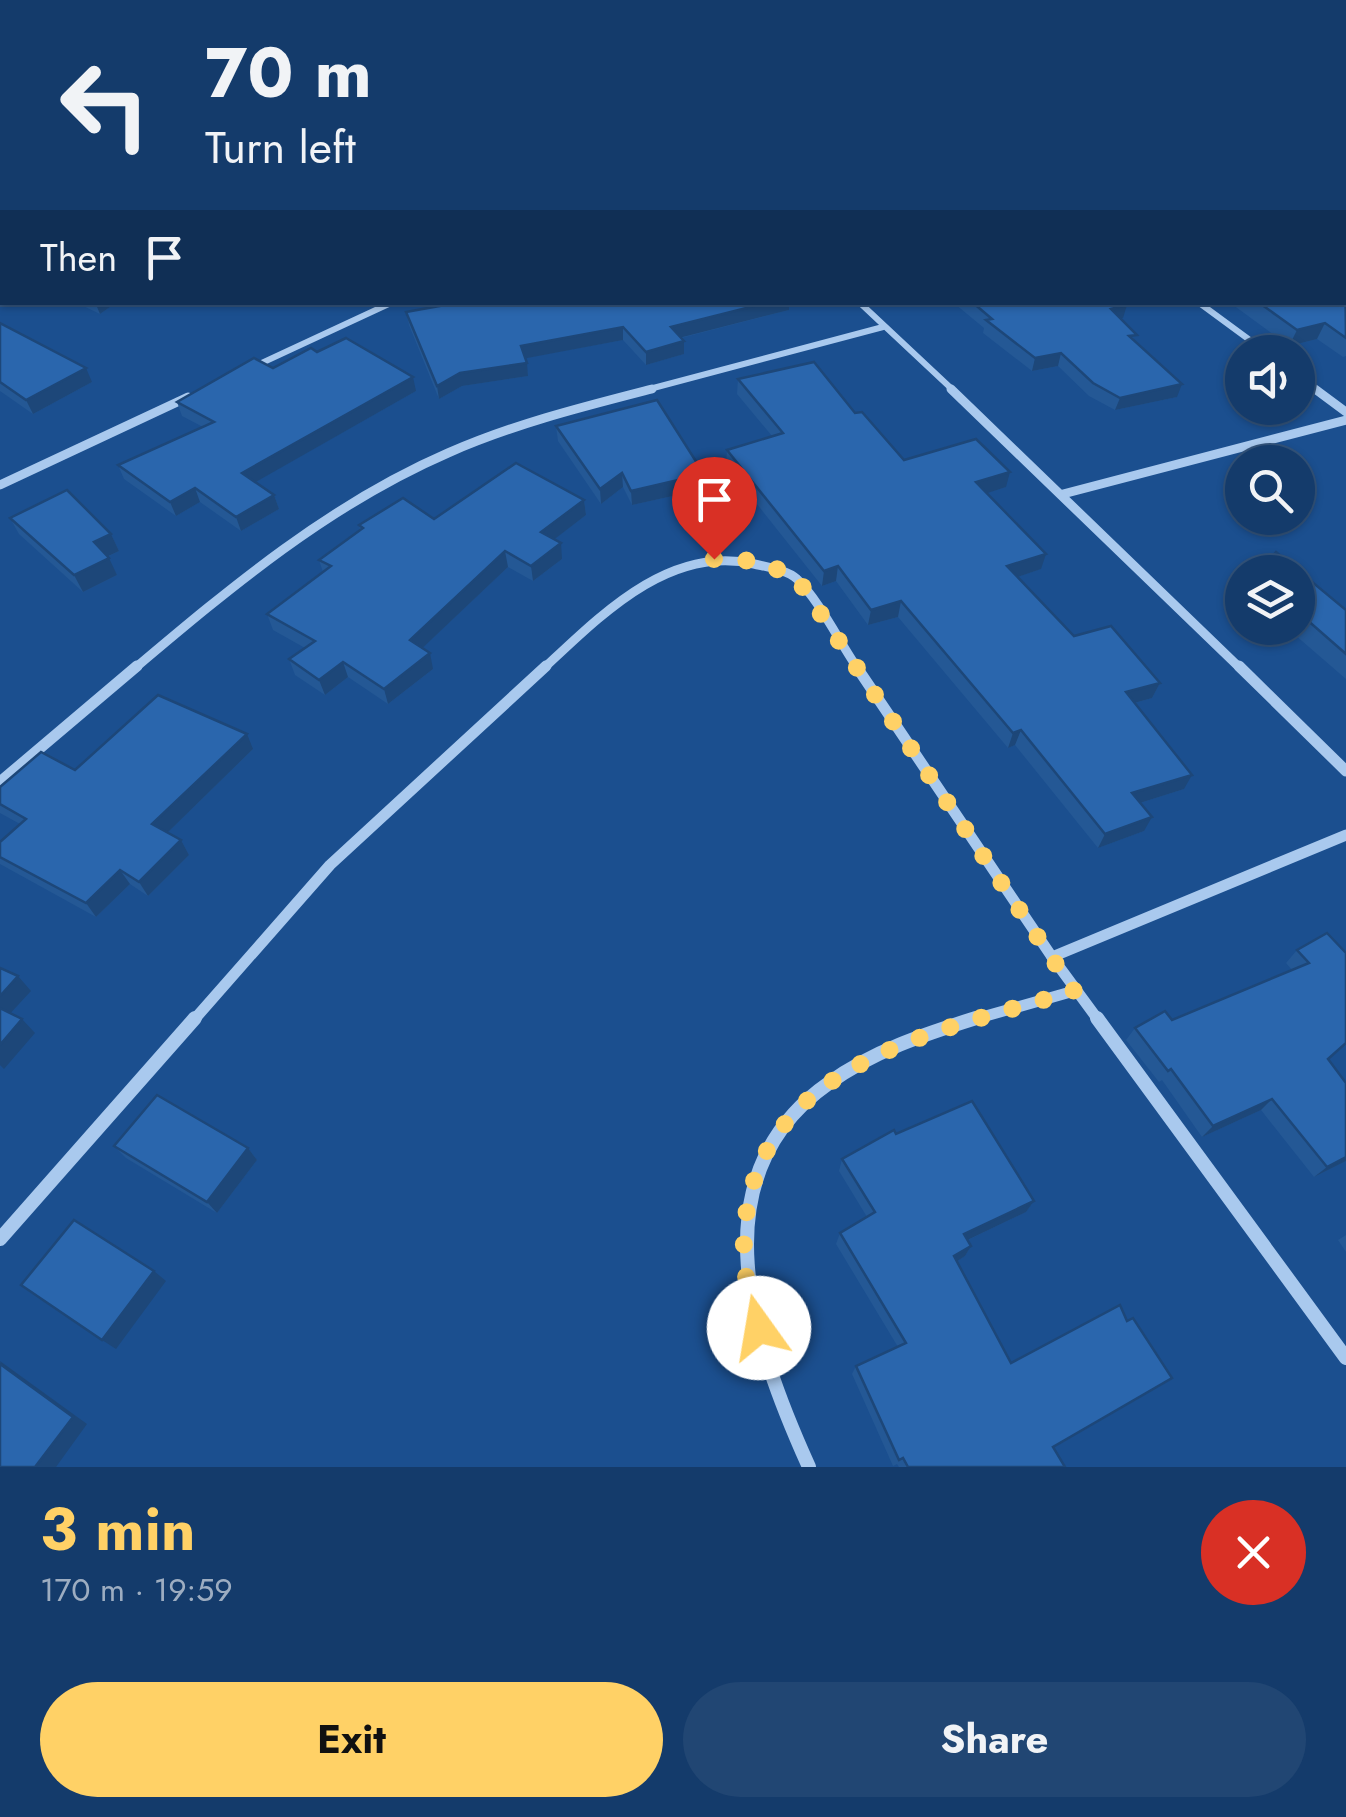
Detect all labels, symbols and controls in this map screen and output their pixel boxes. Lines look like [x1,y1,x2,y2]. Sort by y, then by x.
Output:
text: 70 m [205,22,372,123]
icon: left [40,40,170,170]
text: Turn left [205,115,356,180]
text: Then [40,230,117,285]
icon: arrive [137,230,192,285]
map controls [1225,335,1315,645]
button: sound [1225,335,1315,425]
button: search [1225,445,1315,535]
pin [672,457,757,560]
icon: arrive [687,472,742,527]
button: layers [1225,555,1315,645]
position arrow [707,1276,811,1380]
text: 3 min [40,1486,196,1573]
button: close [1201,1500,1306,1605]
text: 170 m · 19:59 [40,1567,233,1613]
button: Exit [40,1682,663,1797]
button: Share [683,1682,1306,1797]

